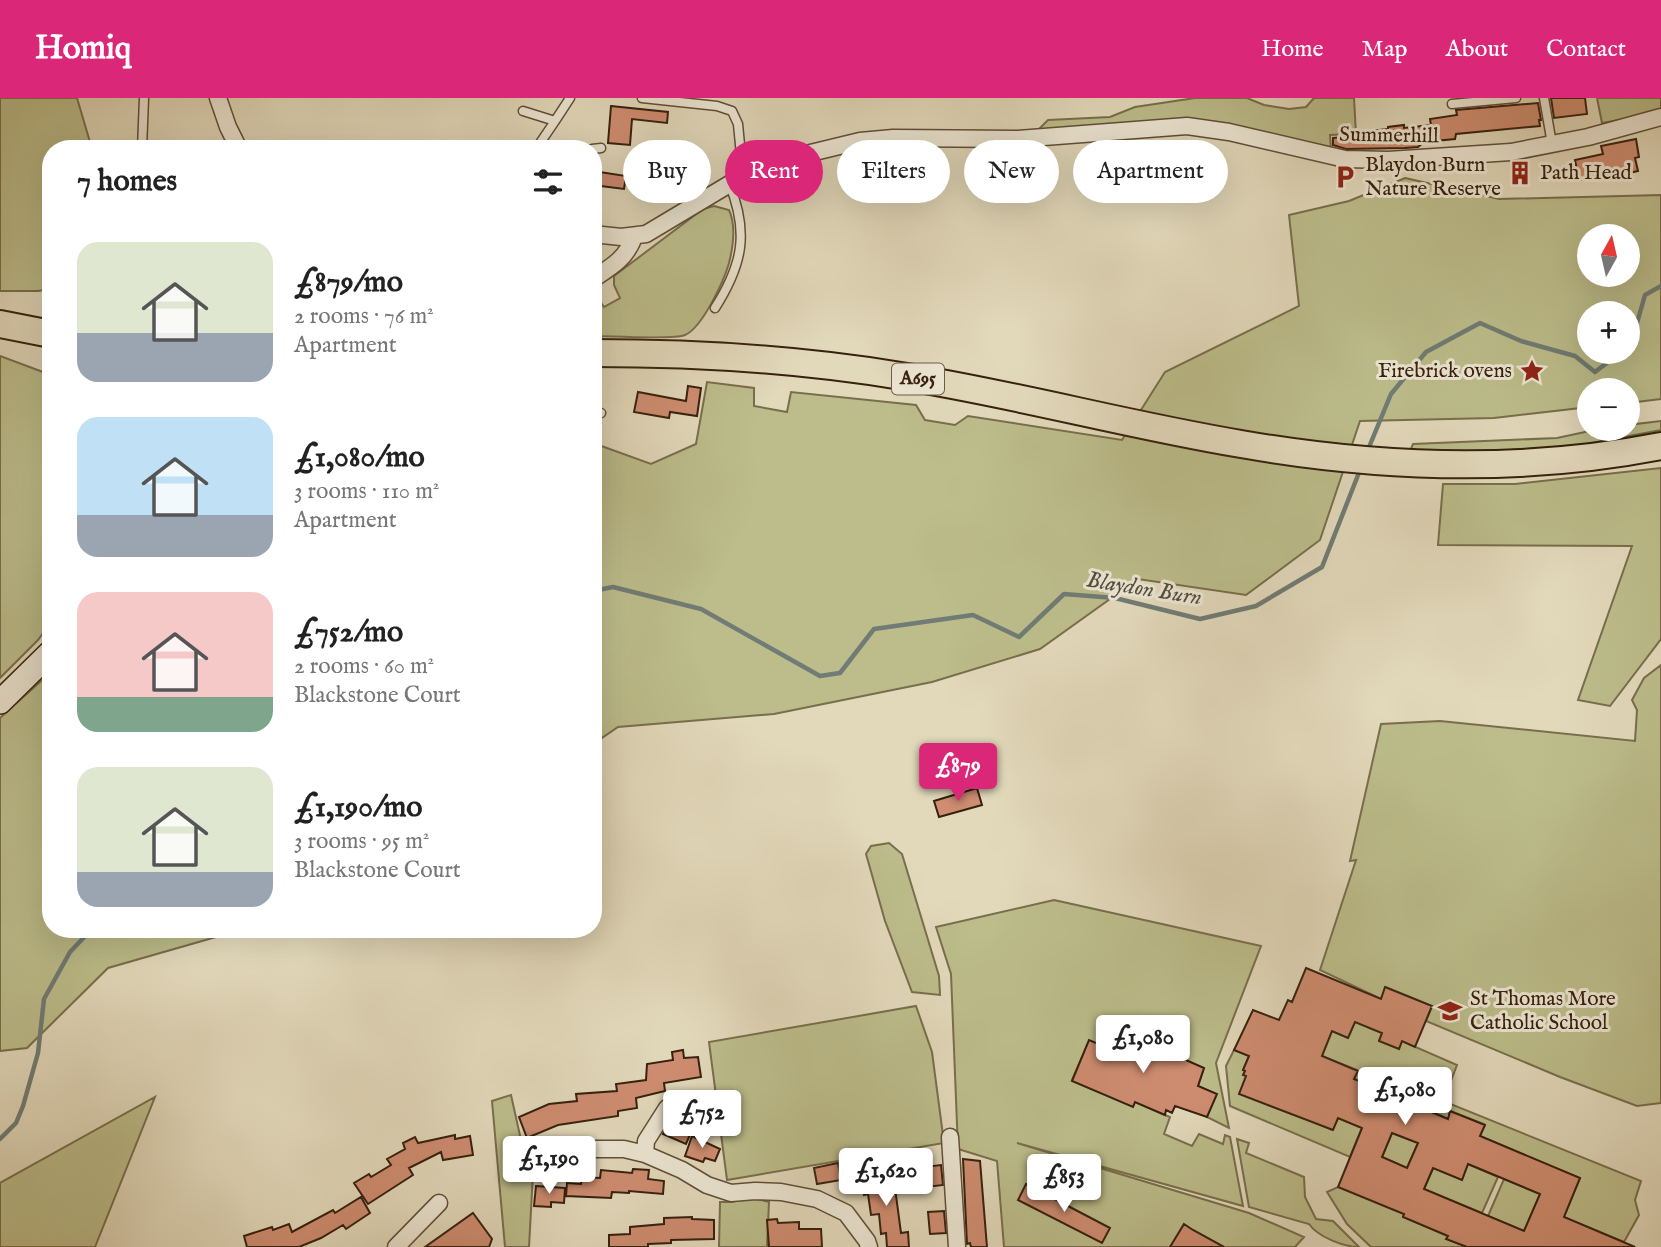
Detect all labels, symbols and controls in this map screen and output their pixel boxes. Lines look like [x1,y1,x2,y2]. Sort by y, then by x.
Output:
text: Homiq [35,28,131,70]
text: Home [1261,34,1324,65]
text: Map [1362,34,1408,65]
text: About [1446,34,1508,65]
text: Contact [1546,34,1626,65]
street label: Summerhill [1339,122,1439,150]
chip: Buy [623,140,711,203]
chip: Rent [725,140,823,203]
chip: Filters [837,140,950,203]
chip: New [964,140,1059,203]
chip: Apartment [1073,140,1228,203]
place label: Blaydon Burn Nature Reserve [1365,152,1501,203]
building icon: Path Head [1506,159,1534,187]
place label: Path Head [1540,160,1633,187]
text: 7 homes [77,163,177,201]
icon: filters [529,163,567,201]
parking icon: Blaydon Burn Nature Reserve [1331,163,1359,191]
north arrow [1577,224,1640,287]
map controls [1577,224,1640,441]
text: £879/mo [294,264,403,302]
icon: home [133,270,217,354]
button: + [1577,301,1640,364]
text: 2 rooms · 76 m² [294,302,434,331]
text: Apartment [294,331,397,360]
place icon: Firebrick ovens [1518,357,1546,385]
place label: Firebrick ovens [1378,358,1512,385]
road number: A695 [892,364,944,394]
button: − [1577,378,1640,441]
text: £1,080/mo [294,439,425,477]
icon: home [133,445,217,529]
text: 3 rooms · 110 m² [294,477,439,506]
text: Apartment [294,506,397,535]
water label: Blaydon Burn [1084,566,1204,612]
text: £752/mo [294,614,403,652]
icon: home [133,620,217,704]
text: 2 rooms · 60 m² [294,652,434,681]
text: Blackstone Court [294,681,461,710]
pin: £879 [917,744,999,803]
text: £879 [935,751,981,780]
text: £1,190/mo [294,789,422,827]
icon: home [133,795,217,879]
text: 3 rooms · 95 m² [294,827,429,856]
text: Blackstone Court [294,856,461,885]
place label: St Thomas More Catholic School [1470,986,1616,1037]
school or university icon: St Thomas More Catholic School [1436,997,1464,1025]
pin: £1,080 [1086,1016,1200,1075]
text: £1,080 [1112,1023,1174,1052]
pin: £1,080 [1348,1068,1462,1127]
text: £1,080 [1374,1075,1436,1104]
pin: £752 [661,1090,743,1150]
text: £752 [679,1098,725,1127]
pin: £1,190 [492,1136,606,1196]
text: £1,190 [519,1144,579,1173]
pin: £1,620 [829,1148,943,1208]
pin: £853 [1023,1154,1105,1214]
text: £1,620 [855,1156,917,1185]
text: £853 [1043,1162,1085,1191]

